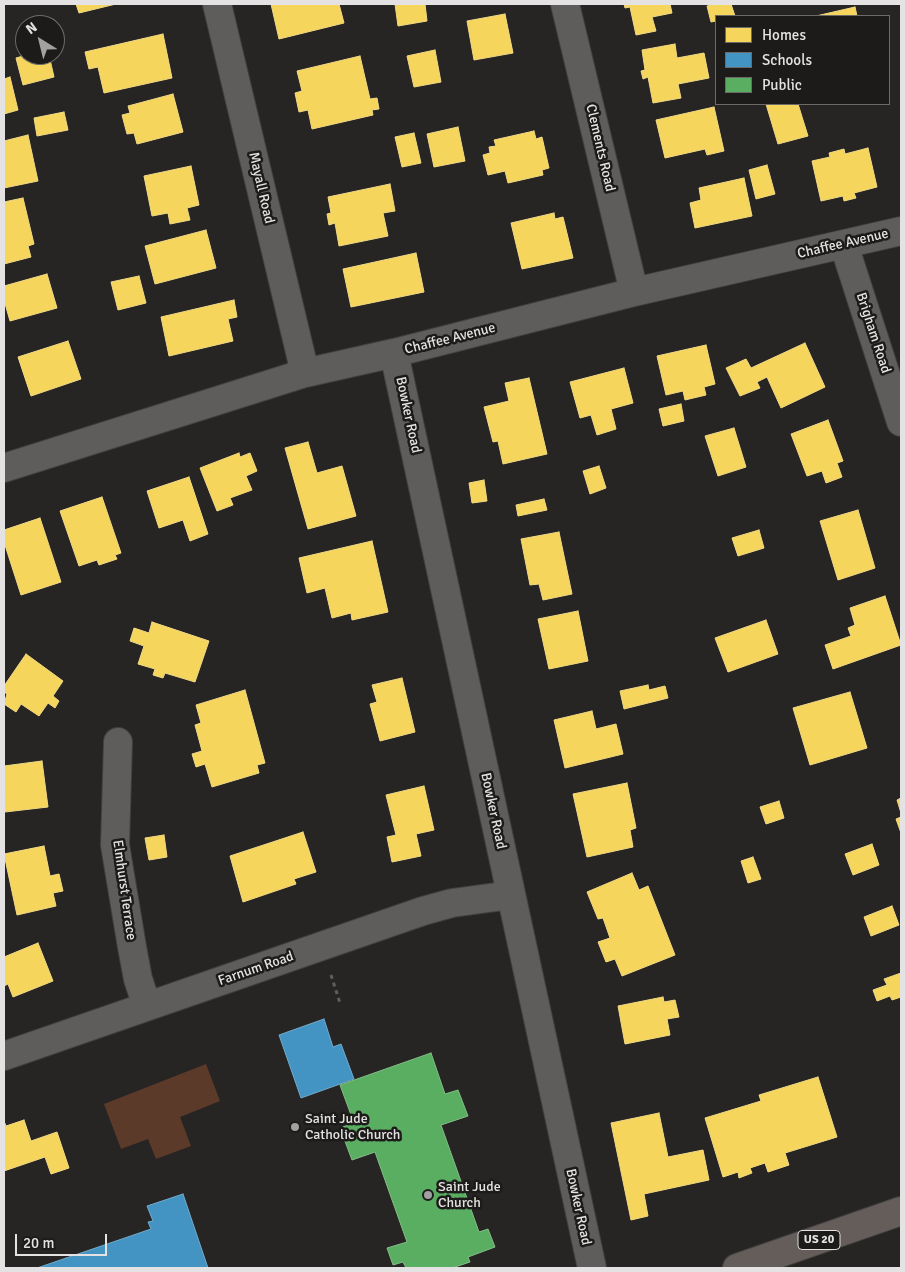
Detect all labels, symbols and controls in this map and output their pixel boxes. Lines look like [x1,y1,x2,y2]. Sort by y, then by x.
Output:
north arrow [15,15,65,65]
legend [715,15,890,105]
text: N [23,19,40,38]
text: Homes [762,26,806,44]
text: Schools [762,51,812,69]
text: Public [762,76,802,94]
street label: Clements Road [582,103,618,193]
street label: Mayall Road [245,151,277,225]
street label: Chaffee Avenue [796,225,890,263]
street label: Brigham Road [852,291,894,375]
street label: Chaffee Avenue [403,320,497,358]
street label: Bowker Road [392,375,424,455]
street label: Bowker Road [477,771,509,851]
street label: Elmhurst Terrace [109,839,139,941]
street label: Farnum Road [216,948,296,990]
place label: Saint Jude Catholic Church [305,1111,400,1144]
marker: Saint Jude Catholic Church [289,1121,301,1133]
street label: Bowker Road [562,1167,594,1247]
place label: Saint Jude Church [438,1179,501,1212]
marker: Saint Jude Church [422,1189,434,1201]
scale bar [18,1224,110,1256]
road number: US 20 [798,1230,840,1250]
text: 20 m [23,1234,54,1252]

